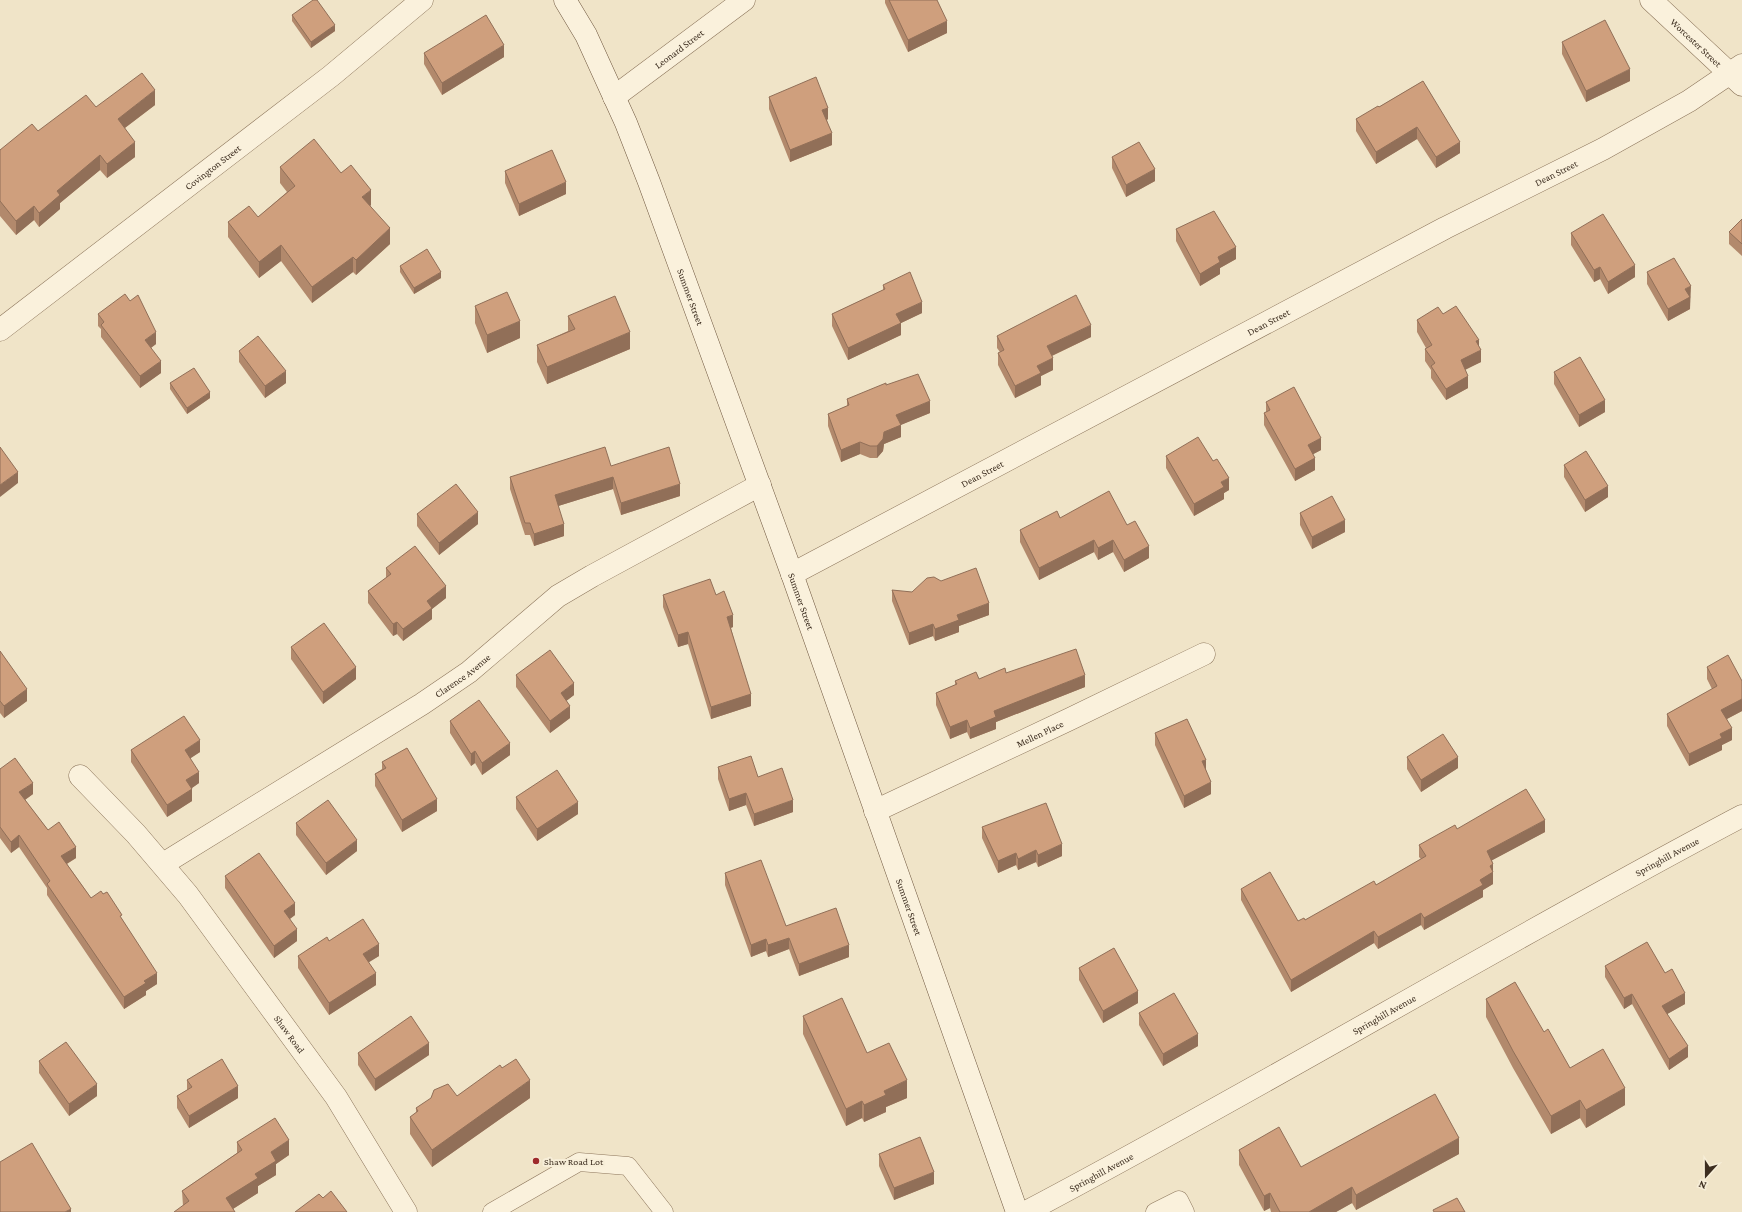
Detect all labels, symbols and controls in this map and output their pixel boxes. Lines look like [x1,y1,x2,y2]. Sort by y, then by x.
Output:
street label: Worcester Street [1668,16,1724,70]
street label: Leonard Street [653,27,706,71]
street label: Covington Street [183,142,243,192]
street label: Dean Street [1533,157,1580,188]
street label: Summer Street [675,267,706,327]
street label: Dean Street [1245,306,1292,338]
street label: Dean Street [959,458,1006,490]
street label: Summer Street [786,572,816,632]
street label: Clarence Avenue [433,651,493,700]
street label: Mellen Place [1015,718,1066,750]
street label: Springhill Avenue [1633,835,1701,878]
street label: Summer Street [894,877,924,937]
street label: Springhill Avenue [1351,992,1418,1037]
street label: Shaw Road [272,1013,307,1056]
street label: Springhill Avenue [1067,1150,1136,1194]
marker: Shaw Road Lot [531,1156,541,1166]
place label: Shaw Road Lot [544,1156,604,1167]
north arrow [1686,1156,1726,1196]
text: N [1696,1178,1708,1192]

